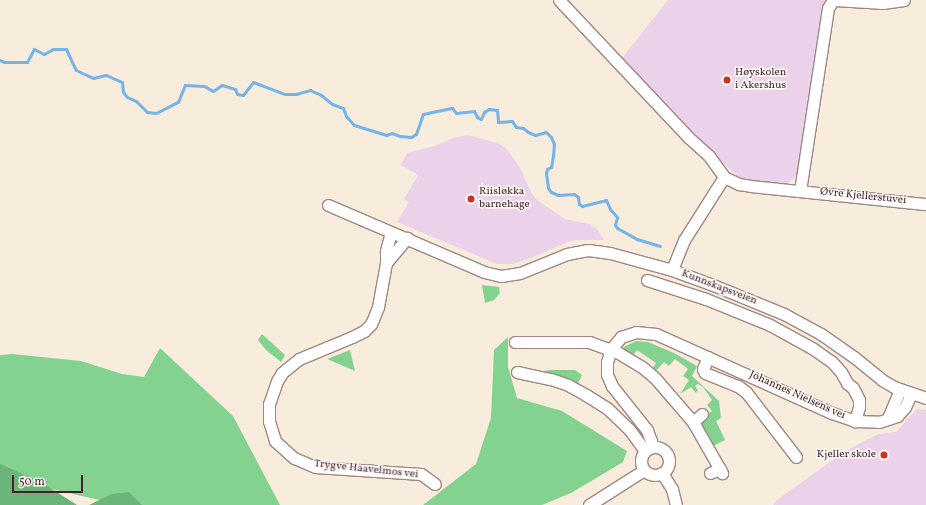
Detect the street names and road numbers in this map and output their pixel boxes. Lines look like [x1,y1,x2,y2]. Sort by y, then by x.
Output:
street label: Øvre Kjellerstuvei [819,186,907,208]
street label: Kunnskapsveien [679,268,759,308]
street label: Johannes Nielsens vei [747,369,847,423]
street label: Trygve Haavelmos vei [313,458,419,482]

